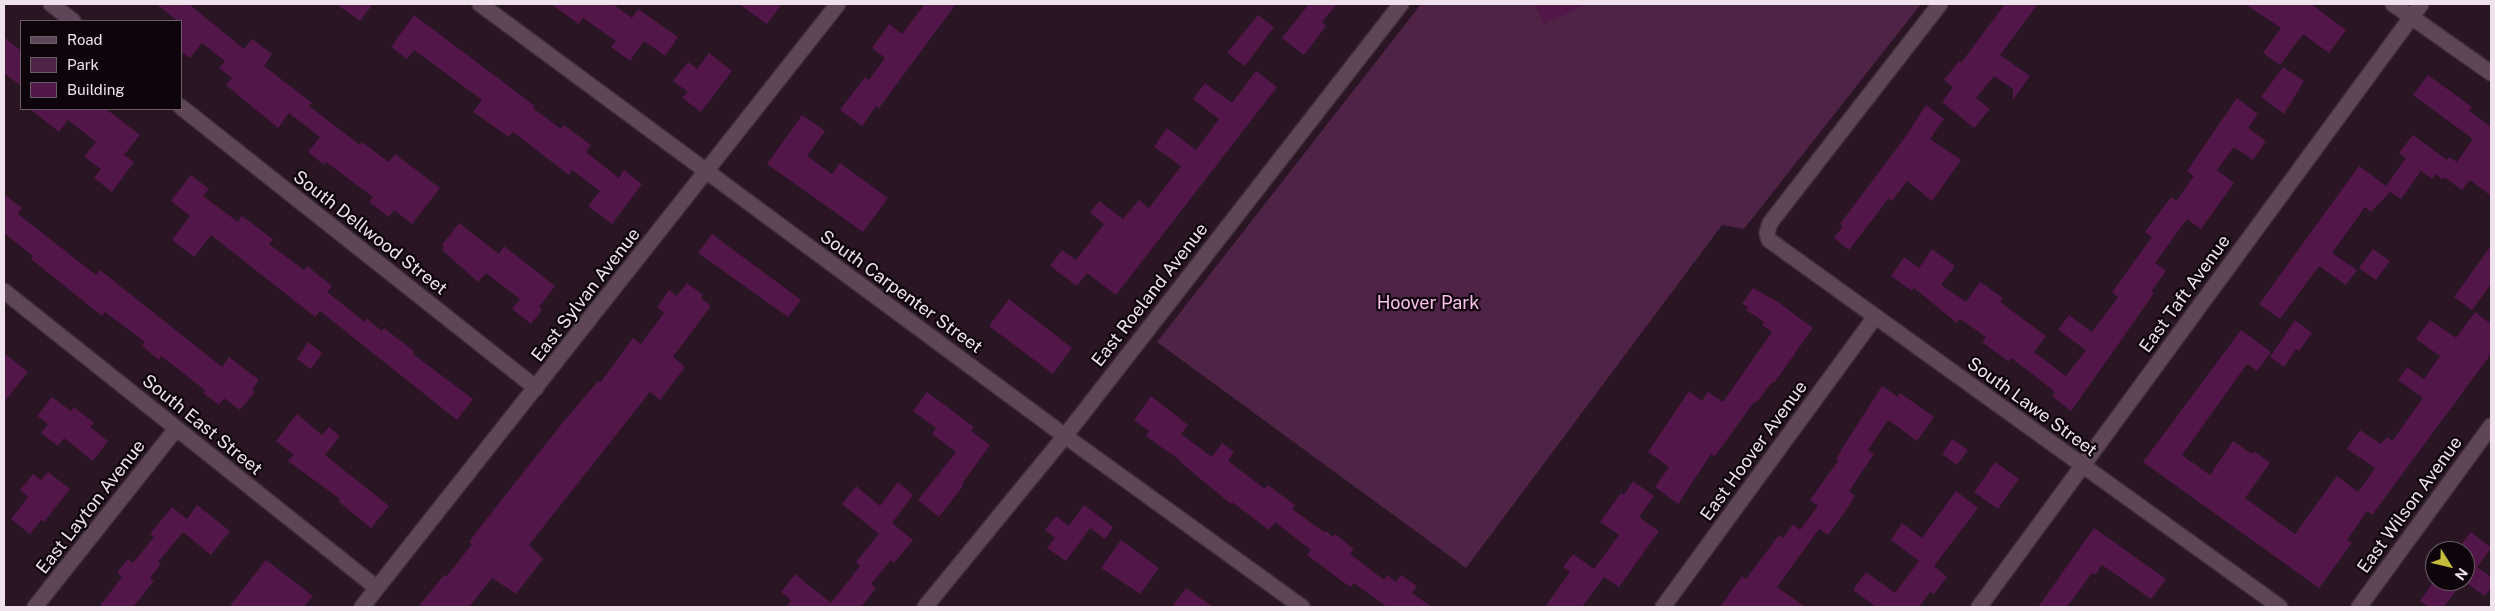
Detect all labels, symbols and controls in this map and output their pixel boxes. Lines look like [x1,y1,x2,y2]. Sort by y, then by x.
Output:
legend [20,20,182,110]
text: Road [67,31,103,48]
text: Park [67,56,99,73]
text: Building [67,81,125,98]
street label: South Dellwood Street [289,166,451,300]
street label: East Roeland Avenue [1087,219,1213,371]
street label: East Sylvan Avenue [527,224,645,366]
street label: South Carpenter Street [816,226,986,358]
street label: East Taft Avenue [2135,231,2235,357]
park label: Hoover Park [1377,292,1479,314]
street label: South Lawe Street [1963,353,2101,461]
street label: South East Street [138,370,266,480]
street label: East Hoover Avenue [1696,377,1812,525]
street label: East Wilson Avenue [2353,432,2467,578]
street label: East Layton Avenue [32,436,150,578]
north arrow [2425,541,2475,591]
text: N [2452,565,2471,583]

